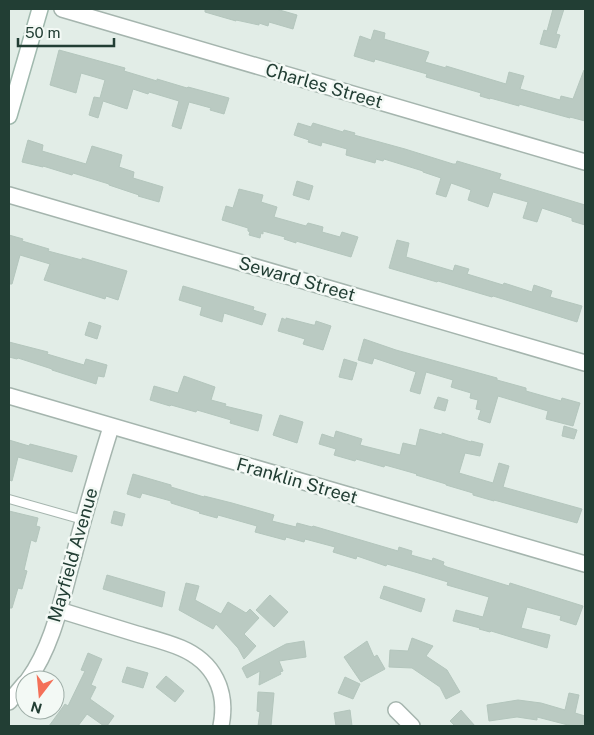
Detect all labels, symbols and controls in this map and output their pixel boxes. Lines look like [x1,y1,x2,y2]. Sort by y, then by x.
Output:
scale bar [18,15,114,47]
text: 50 m [25,24,60,41]
street label: Charles Street [263,59,385,112]
street label: Seward Street [236,252,358,305]
street label: Franklin Street [234,453,360,508]
street label: Mayfield Avenue [43,485,102,625]
north arrow [15,670,65,720]
text: N [29,698,44,717]

